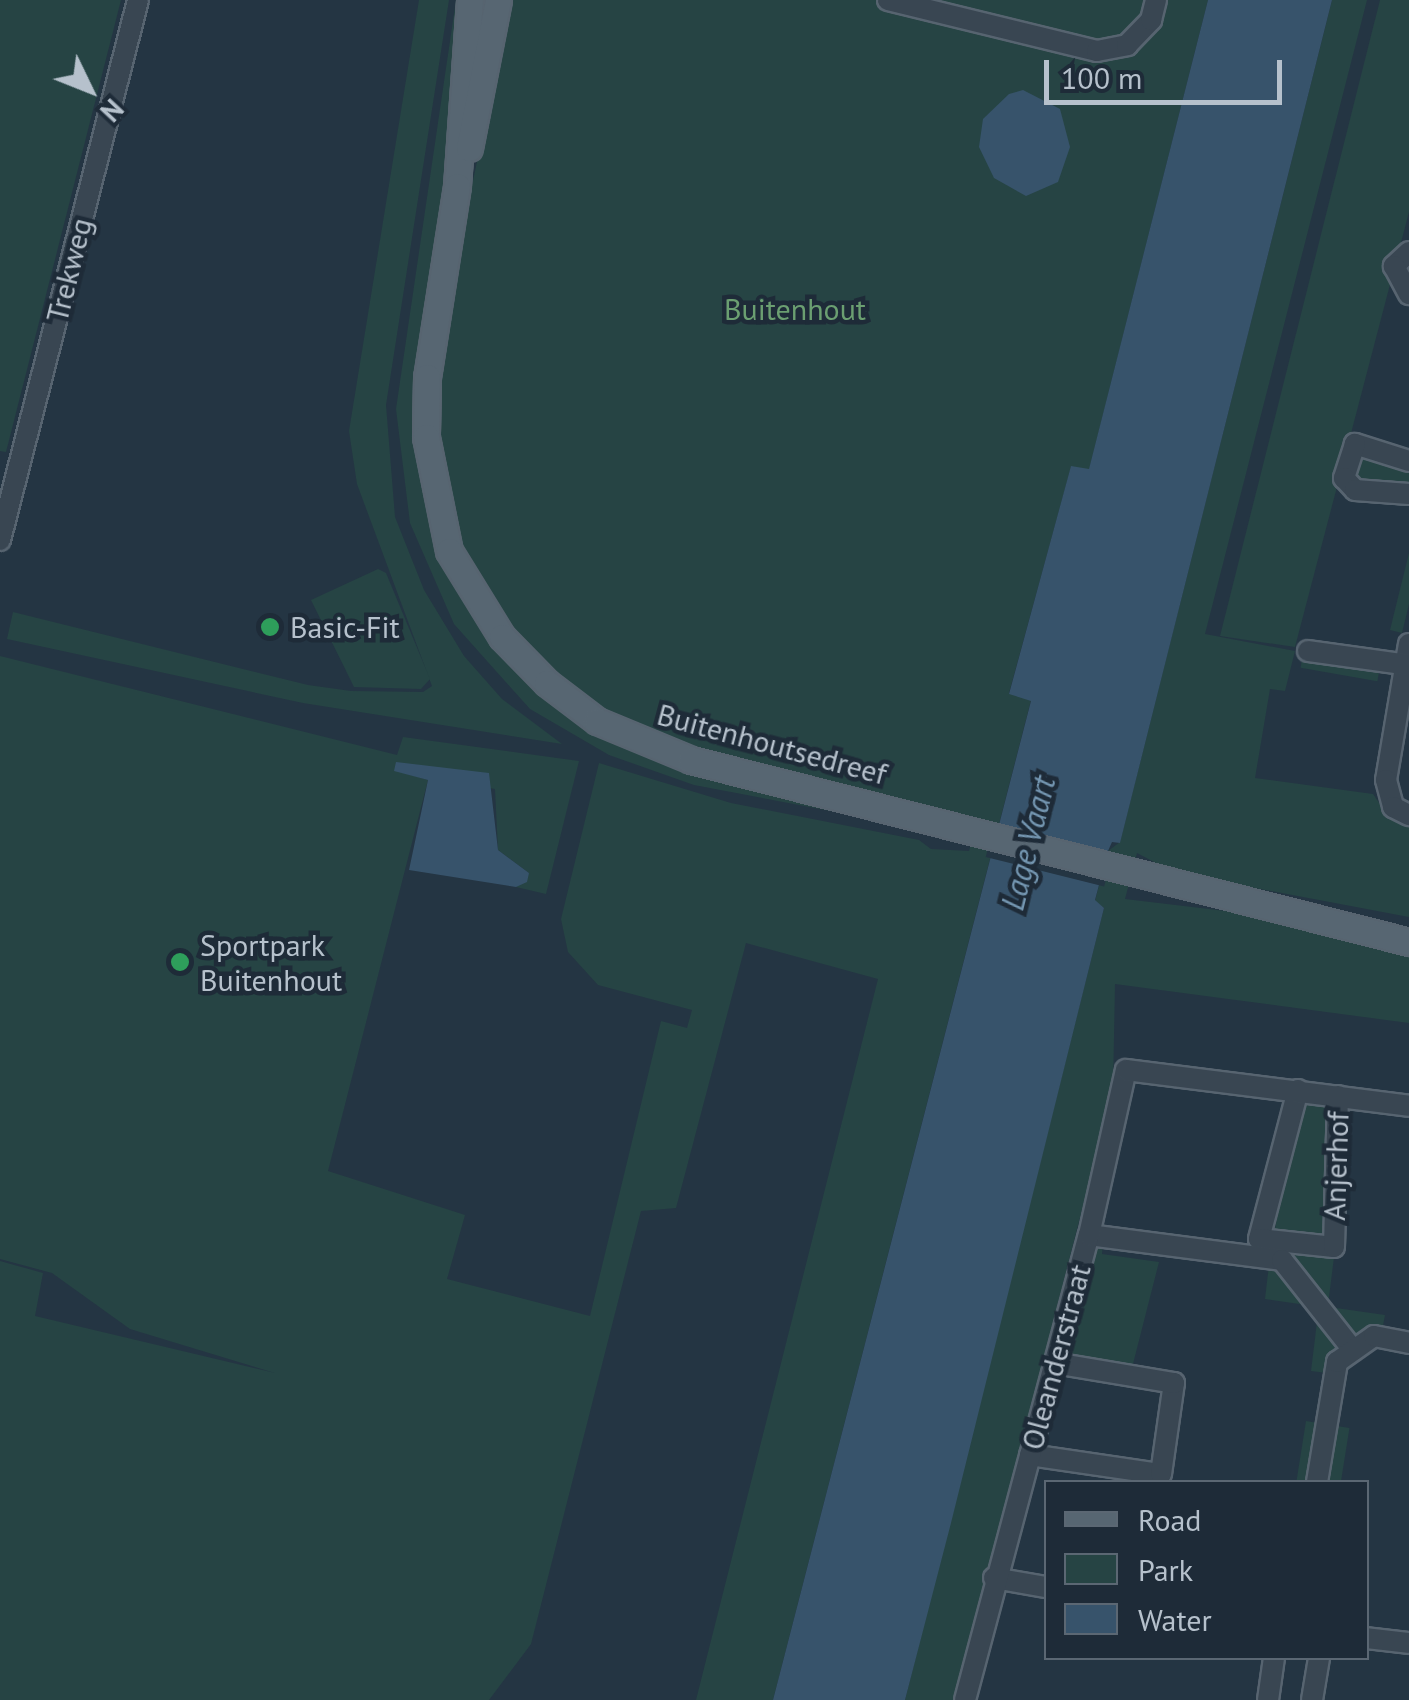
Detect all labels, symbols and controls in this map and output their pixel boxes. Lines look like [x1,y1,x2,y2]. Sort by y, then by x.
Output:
north arrow [40,40,140,140]
scale bar [1049,40,1286,102]
text: 100 m [1061,58,1142,97]
text: N [92,91,132,130]
street label: Trekweg [39,214,99,326]
park label: Buitenhout [724,291,866,327]
place label: Basic-Fit [290,609,400,645]
marker: Basic-Fit [259,616,281,638]
street label: Buitenhoutsedreef [653,696,891,792]
water label: Lage Vaart [993,772,1063,914]
place label: Sportpark Buitenhout [200,927,342,998]
marker: Sportpark Buitenhout [169,951,191,973]
street label: Anjerhof [1316,1111,1356,1221]
street label: Oleanderstraat [1014,1260,1098,1454]
legend [1044,1480,1369,1660]
text: Road [1138,1500,1202,1539]
text: Park [1138,1550,1193,1589]
text: Water [1138,1600,1212,1639]

